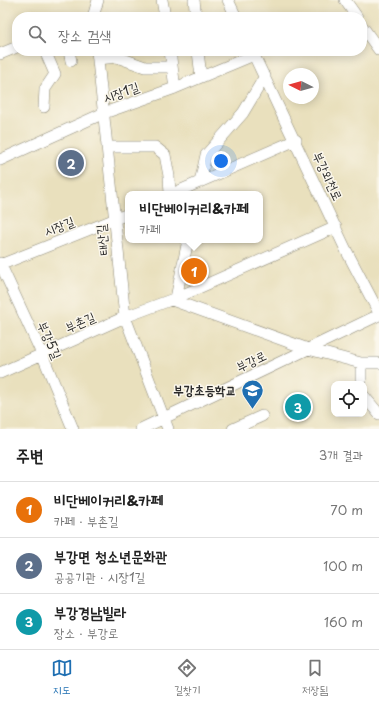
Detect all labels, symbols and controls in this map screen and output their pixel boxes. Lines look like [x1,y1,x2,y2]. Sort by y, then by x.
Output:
search box [12,12,367,56]
icon: search [26,23,48,45]
text: 장소 검색 [58,23,111,46]
north arrow [283,68,319,104]
street label: 시장1길 [100,76,142,107]
pin: 2 [58,148,84,178]
street label: 부강외천로 [309,148,348,204]
your location [211,151,231,171]
popup [125,191,263,243]
text: 비단베이커리&카페 [140,196,248,219]
street label: 시장길 [41,211,77,240]
text: 카페 [140,219,161,238]
street label: 태산길 [90,223,113,257]
pin: 1 [181,256,207,286]
street label: 부촌길 [62,306,98,337]
street label: 부강5길 [34,318,67,362]
street label: 부강로 [233,345,269,376]
school or university icon: 부강초등학교 [239,377,265,410]
place label: 부강초등학교 [173,380,236,399]
map controls [331,381,367,417]
button: locate [331,381,367,417]
pin: 3 [285,392,311,422]
text: 주변 [16,442,43,468]
text: 3개 결과 [319,445,363,464]
text: 비단베이커리&카페 [54,488,163,511]
text: 1 [26,500,32,519]
text: 70 m [330,500,363,519]
text: 카페 · 부촌길 [54,511,119,530]
text: 부강면 청소년문화관 [54,544,167,567]
text: 2 [24,556,34,575]
text: 100 m [323,556,363,575]
text: 공공기관 · 시장1길 [54,567,145,586]
text: 부강경남빌라 [54,600,126,623]
text: 3 [25,612,33,631]
text: 160 m [324,612,363,631]
text: 장소 · 부강로 [54,623,119,642]
tab: 지도 [51,657,73,698]
tab: 길찾기 [174,657,200,698]
tab: 저장됨 [302,657,328,698]

